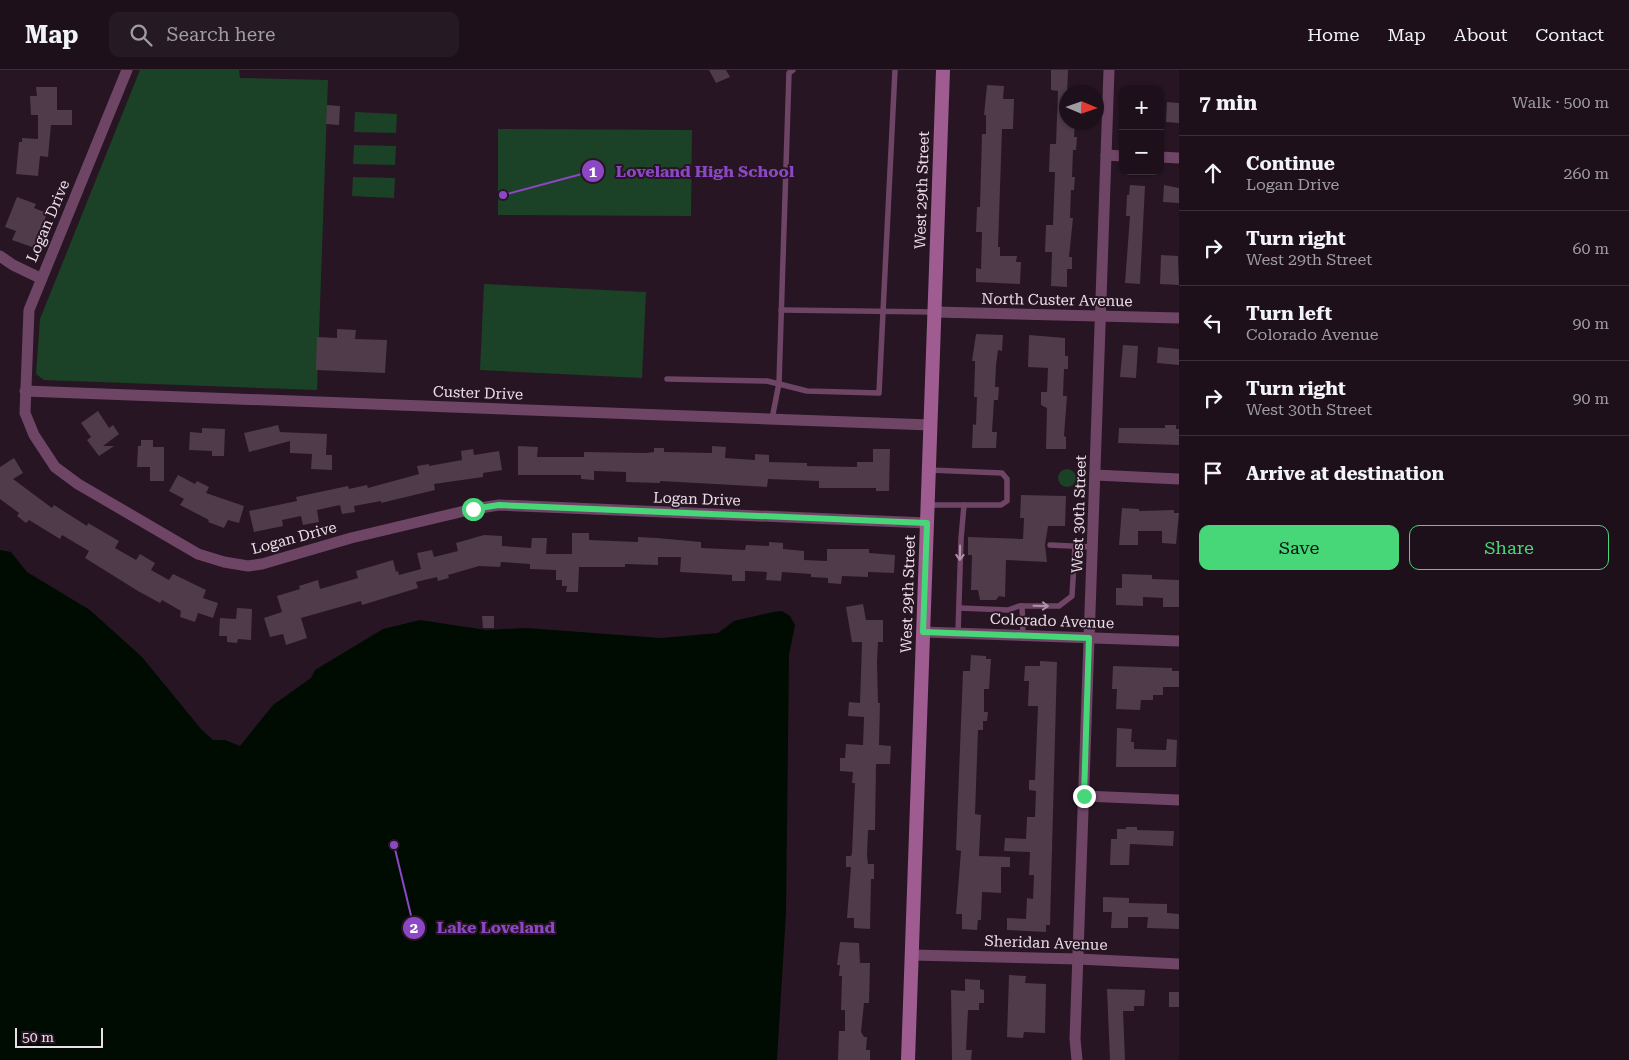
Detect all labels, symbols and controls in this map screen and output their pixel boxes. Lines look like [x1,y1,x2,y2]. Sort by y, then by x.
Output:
search box [109,12,459,57]
text: Map [25,21,79,49]
icon: search [127,21,155,49]
text: Search here [167,23,275,46]
text: Home [1307,24,1359,45]
text: Map [1387,24,1426,45]
text: About [1454,24,1507,45]
text: Contact [1535,24,1604,45]
north arrow [1059,85,1104,130]
map controls [1119,85,1164,175]
button: + [1119,85,1164,130]
text: 7 min [1199,91,1257,115]
text: Walk · 500 m [1512,93,1609,112]
street label: West 29th Street [911,130,933,249]
button: − [1119,130,1164,175]
text: Continue [1246,152,1335,175]
callout: Loveland High School [581,156,804,187]
icon: ahead [1199,159,1227,187]
text: Loveland High School [616,162,795,181]
text: 1 [589,163,598,181]
text: 260 m [1563,164,1609,183]
text: Logan Drive [1246,175,1339,194]
street label: Logan Drive [23,177,73,265]
text: Turn right [1246,227,1346,250]
icon: right [1199,234,1227,262]
text: 60 m [1572,239,1609,258]
text: West 29th Street [1246,250,1372,269]
street label: North Custer Avenue [981,290,1133,310]
text: Turn left [1246,302,1332,325]
icon: left [1199,309,1227,337]
text: 90 m [1572,314,1609,333]
text: Colorado Avenue [1246,325,1379,344]
text: Turn right [1246,377,1346,400]
street label: Custer Drive [433,382,523,404]
icon: right [1199,384,1227,412]
text: 90 m [1572,389,1609,408]
text: West 30th Street [1246,400,1372,419]
street label: West 30th Street [1068,454,1090,573]
icon: arrive [1199,459,1227,487]
text: Arrive at destination [1246,462,1444,485]
street label: Logan Drive [653,488,741,510]
route start [462,498,485,521]
street label: Logan Drive [249,518,339,558]
button: Save [1199,525,1399,570]
button: Share [1409,525,1609,570]
street label: West 29th Street [897,534,919,653]
one-way arrow [955,544,965,561]
one-way arrow [1032,601,1048,611]
street label: Colorado Avenue [990,610,1114,632]
route end [1073,785,1096,808]
callout: Lake Loveland [402,912,565,943]
text: Lake Loveland [437,918,556,937]
text: 2 [410,919,418,937]
street label: Sheridan Avenue [984,932,1108,954]
scale bar [15,1025,102,1048]
text: 50 m [22,1029,54,1045]

